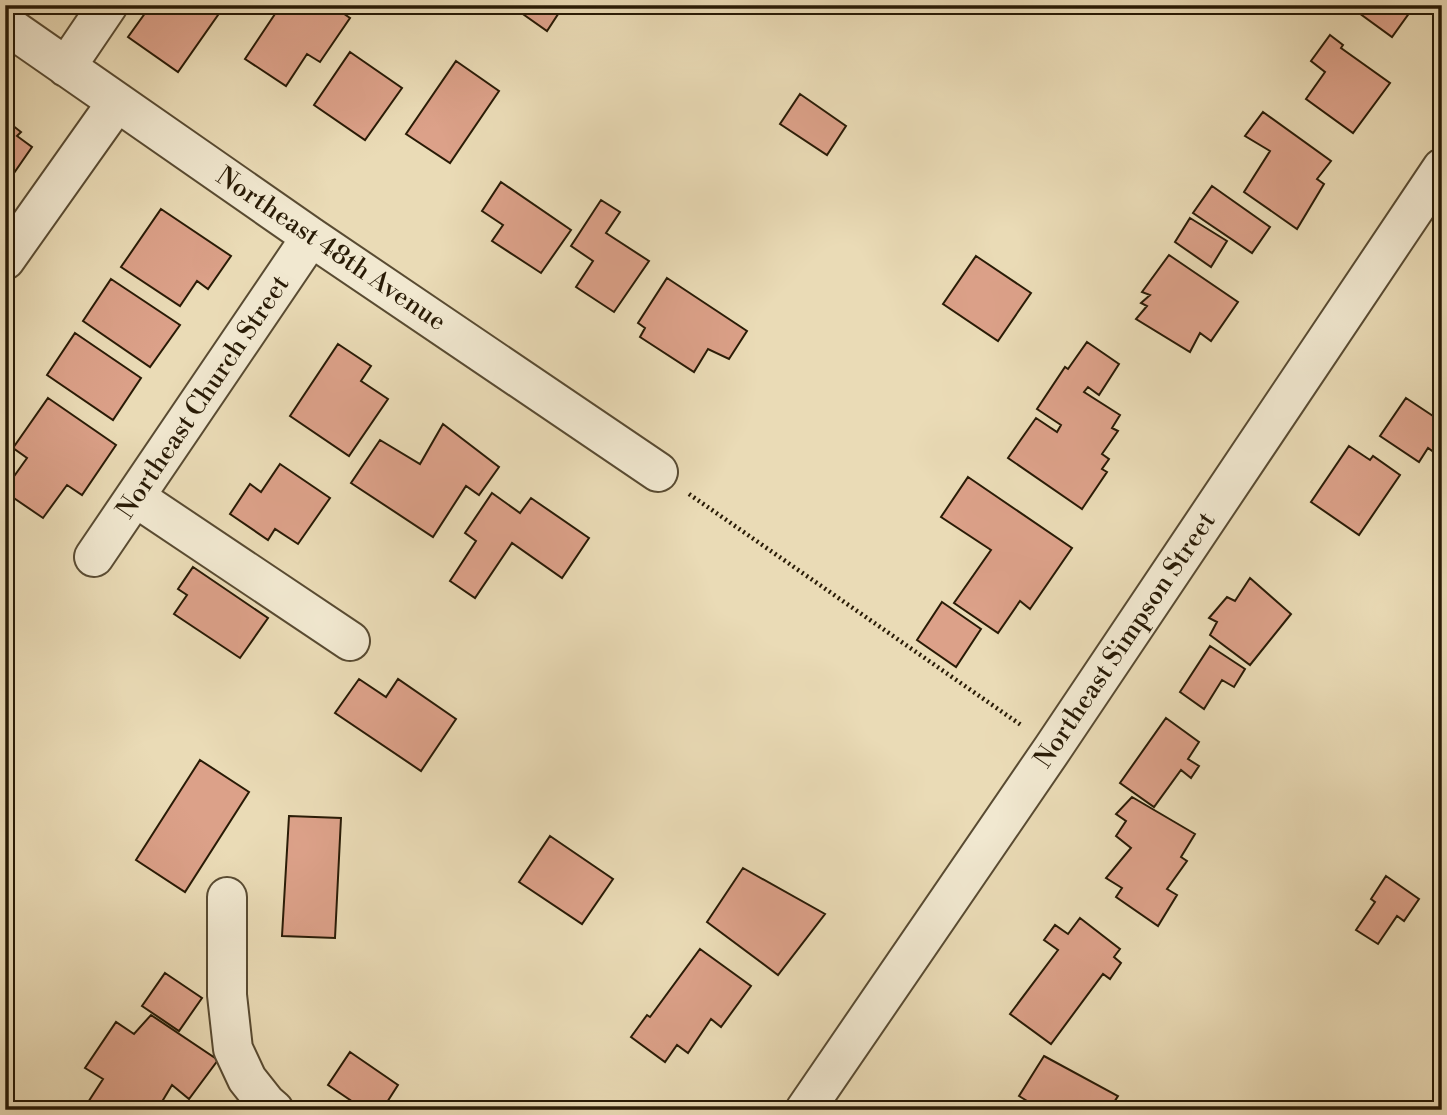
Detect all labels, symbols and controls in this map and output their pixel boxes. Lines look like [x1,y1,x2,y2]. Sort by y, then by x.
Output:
street label: Northeast 48th Avenue [210,160,452,338]
street label: Northeast Church Street [110,269,296,525]
street label: Northeast Simpson Street [1027,506,1223,774]

